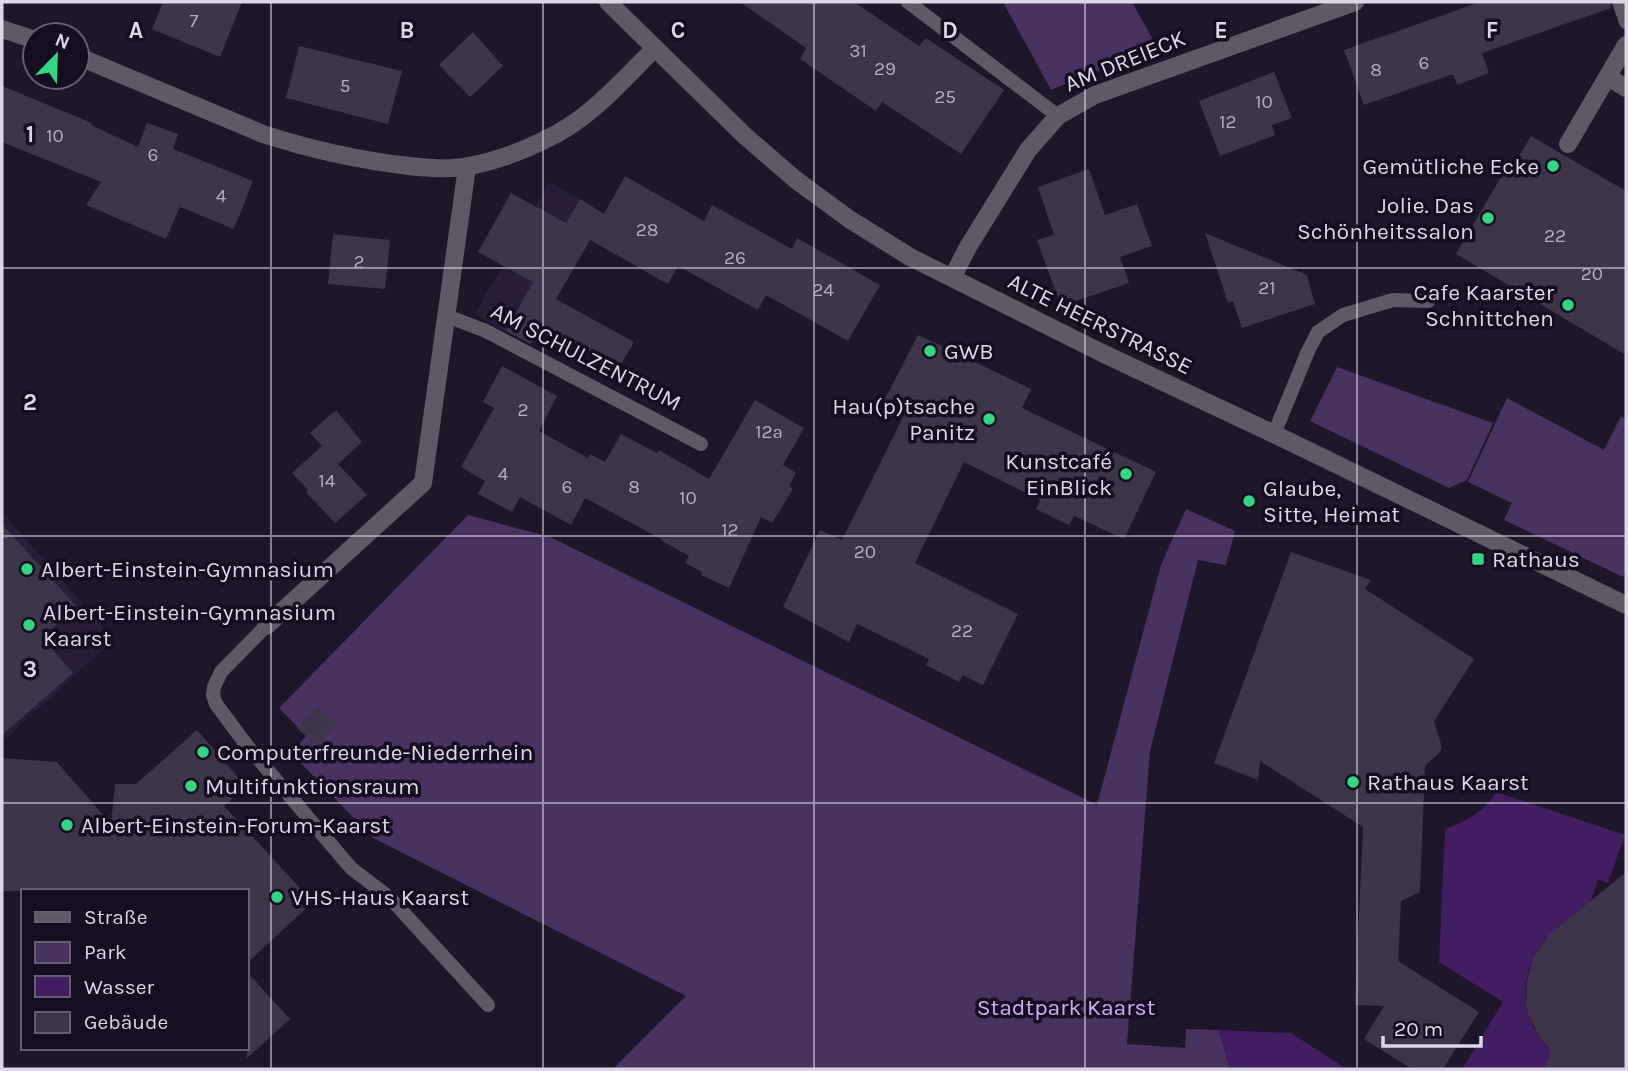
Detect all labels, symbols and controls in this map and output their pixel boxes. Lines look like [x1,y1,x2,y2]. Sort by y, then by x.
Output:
house number: 7 [190,10,199,32]
text: A [129,17,143,44]
text: B [400,17,414,44]
text: C [671,17,685,44]
text: D [942,17,958,44]
text: E [1214,17,1228,44]
text: F [1486,17,1498,44]
north arrow [21,21,91,91]
street label: AM DREIECK [1061,25,1189,97]
text: N [52,28,73,54]
house number: 31 [849,40,867,62]
house number: 6 [1419,52,1429,74]
house number: 29 [874,58,896,80]
house number: 8 [1370,59,1382,81]
house number: 5 [340,75,350,97]
house number: 25 [934,86,956,108]
house number: 10 [1255,91,1273,113]
house number: 12 [1219,111,1237,133]
text: 1 [26,121,34,148]
house number: 10 [46,125,64,147]
house number: 6 [148,144,158,166]
place label: Gemütliche Ecke [1362,153,1539,180]
marker: Gemütliche Ecke [1545,158,1561,174]
house number: 4 [216,185,227,207]
place label: Jolie. Das Schönheitssalon [1297,192,1474,245]
marker: Jolie. Das Schönheitssalon [1480,210,1496,226]
house number: 28 [636,219,658,241]
house number: 22 [1544,225,1566,247]
house number: 26 [724,247,746,269]
house number: 2 [353,251,365,273]
house number: 20 [1581,263,1603,285]
street label: ALTE HEERSTRASSE [1004,268,1196,380]
house number: 21 [1258,277,1276,299]
house number: 24 [812,279,834,301]
place label: Cafe Kaarster Schnittchen [1414,279,1555,332]
street label: AM SCHULZENTRUM [486,297,686,417]
marker: Cafe Kaarster Schnittchen [1560,297,1576,313]
place label: GWB [944,338,994,365]
marker: GWB [922,343,938,359]
text: 2 [23,389,37,416]
place label: Hau(p)tsache Panitz [832,393,975,446]
house number: 2 [517,399,529,421]
marker: Hau(p)tsache Panitz [981,411,997,427]
house number: 12a [755,421,783,443]
place label: Kunstcafé EinBlick [1005,448,1112,501]
house number: 4 [498,463,509,485]
marker: Kunstcafé EinBlick [1118,466,1134,482]
house number: 14 [319,470,336,492]
place label: Glaube, Sitte, Heimat [1263,475,1400,528]
house number: 6 [562,476,572,498]
house number: 8 [628,476,640,498]
house number: 10 [679,487,697,509]
marker: Glaube, Sitte, Heimat [1241,493,1257,509]
house number: 12 [721,519,739,541]
house number: 20 [854,541,876,563]
place label: Rathaus [1492,546,1580,573]
marker: Rathaus [1470,551,1486,567]
place label: Albert-Einstein-Gymnasium [41,556,334,583]
marker: Albert-Einstein-Gymnasium [19,561,35,577]
place label: Albert-Einstein-Gymnasium Kaarst [43,599,336,652]
marker: Albert-Einstein-Gymnasium Kaarst [21,617,37,633]
house number: 22 [951,620,973,642]
text: 3 [23,656,37,683]
place label: Computerfreunde-Niederrhein [217,739,533,766]
marker: Computerfreunde-Niederrhein [195,744,211,760]
place label: Rathaus Kaarst [1367,769,1529,796]
place label: Multifunktionsraum [205,773,419,800]
marker: Rathaus Kaarst [1345,774,1361,790]
marker: Multifunktionsraum [183,778,199,794]
place label: Albert-Einstein-Forum-Kaarst [81,812,390,839]
marker: Albert-Einstein-Forum-Kaarst [59,817,75,833]
place label: VHS-Haus Kaarst [291,884,469,911]
legend [21,889,248,1050]
marker: VHS-Haus Kaarst [269,889,285,905]
text: Straße [84,905,147,929]
text: Park [84,940,127,964]
text: Wasser [84,975,155,999]
park label: Stadtpark Kaarst [977,994,1156,1021]
scale bar [1383,1004,1481,1048]
text: Gebäude [84,1010,168,1034]
text: 20 m [1394,1017,1443,1041]

